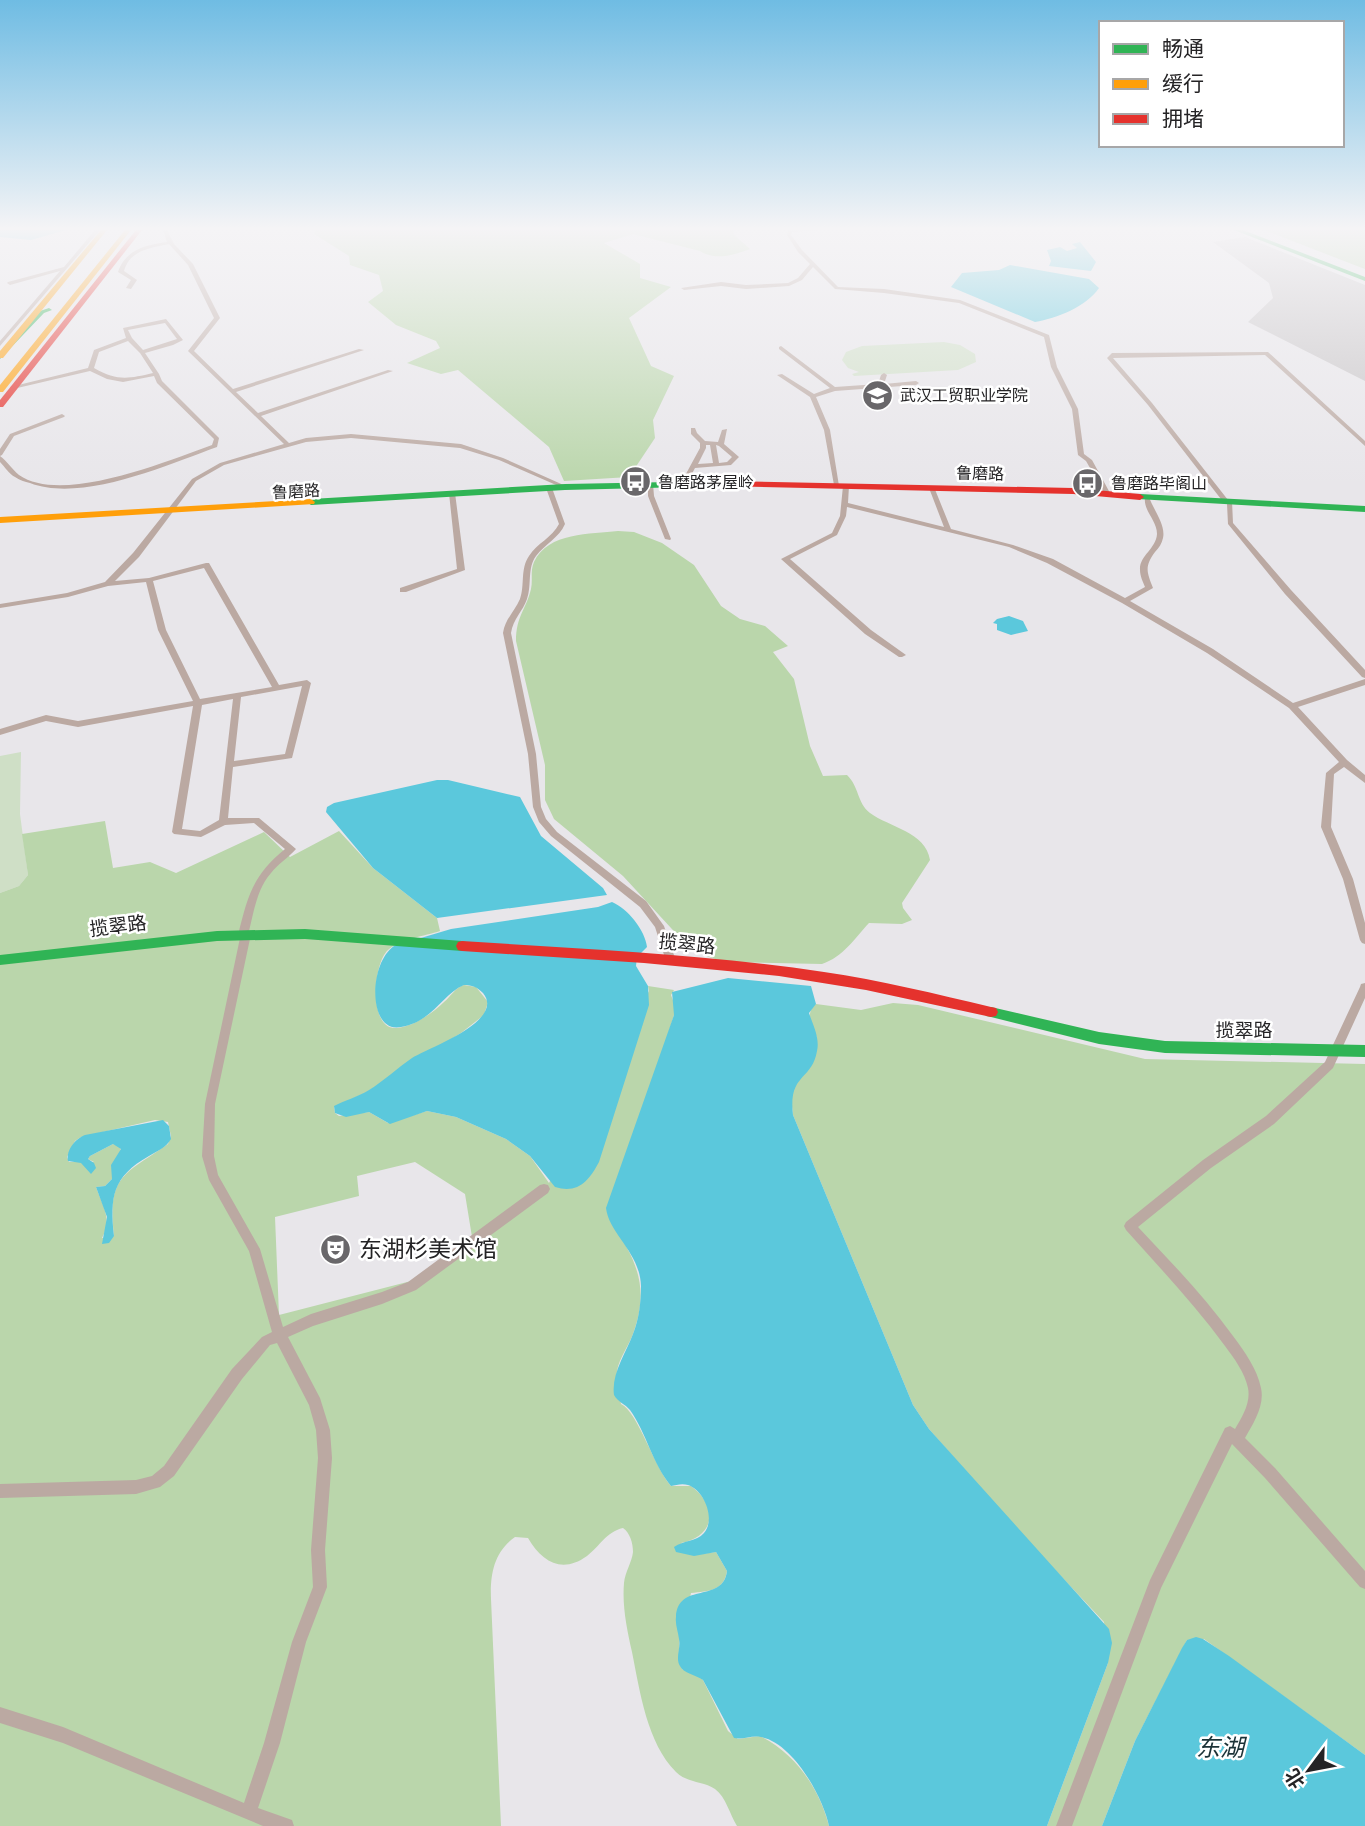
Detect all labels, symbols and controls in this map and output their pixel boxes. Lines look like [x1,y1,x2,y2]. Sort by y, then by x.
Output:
legend [1099,21,1344,147]
text: 畅通 [1162,36,1204,61]
text: 缓行 [1162,71,1204,96]
text: 拥堵 [1162,106,1204,131]
school or university icon: 武汉工贸职业学院 [860,378,894,412]
place label: 武汉工贸职业学院 [900,385,1028,405]
street label: 鲁磨路 [956,463,1004,483]
bus stop icon: 鲁磨路茅屋岭 [618,465,652,499]
bus stop icon: 鲁磨路毕阁山 [1071,466,1105,500]
place label: 鲁磨路茅屋岭 [658,472,754,492]
place label: 鲁磨路毕阁山 [1111,473,1207,493]
street label: 鲁磨路 [272,480,320,502]
street label: 揽翠路 [88,911,148,941]
street label: 揽翠路 [657,930,717,958]
street label: 揽翠路 [1215,1019,1273,1042]
theatre icon: 东湖杉美术馆 [319,1232,353,1266]
place label: 东湖杉美术馆 [359,1235,497,1263]
water label: 东湖 [1196,1733,1248,1762]
north arrow [1274,1735,1344,1805]
text: 北 [1280,1765,1310,1793]

